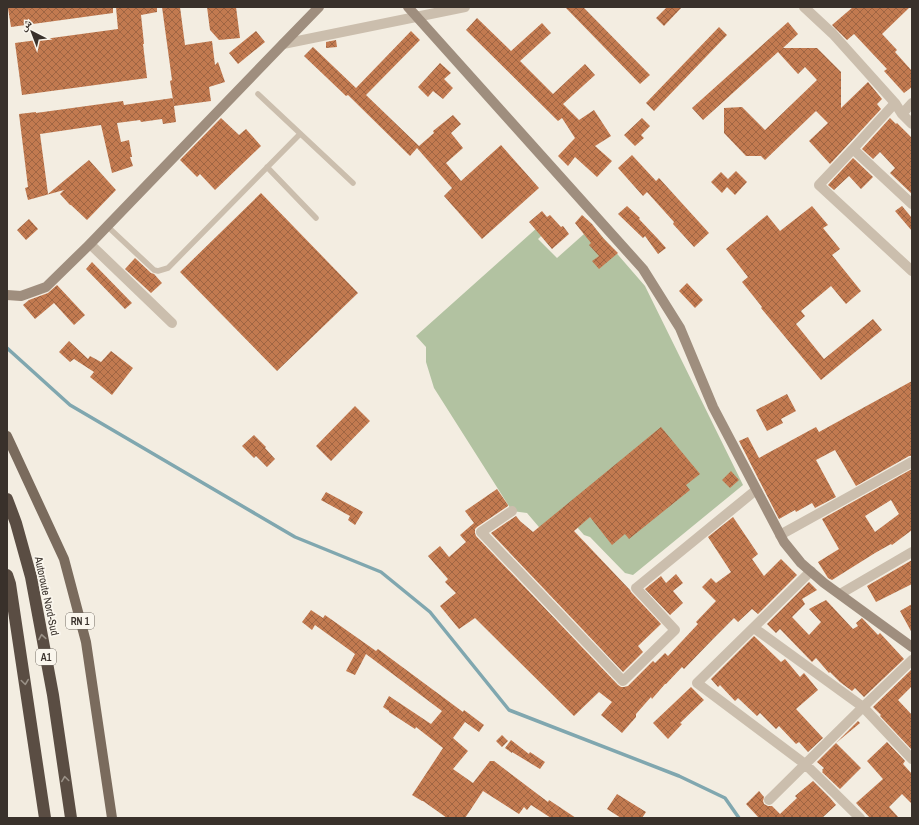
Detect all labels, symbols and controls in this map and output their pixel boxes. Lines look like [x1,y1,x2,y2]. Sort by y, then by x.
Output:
north arrow [12,12,52,52]
text: ش [16,15,35,34]
street label: Autoroute Nord-Sud [32,554,62,637]
road number: RN 1 [66,613,94,629]
one-way arrow [39,634,47,640]
road number: A1 [36,649,56,665]
one-way arrow [20,679,29,685]
one-way arrow [61,776,70,782]

